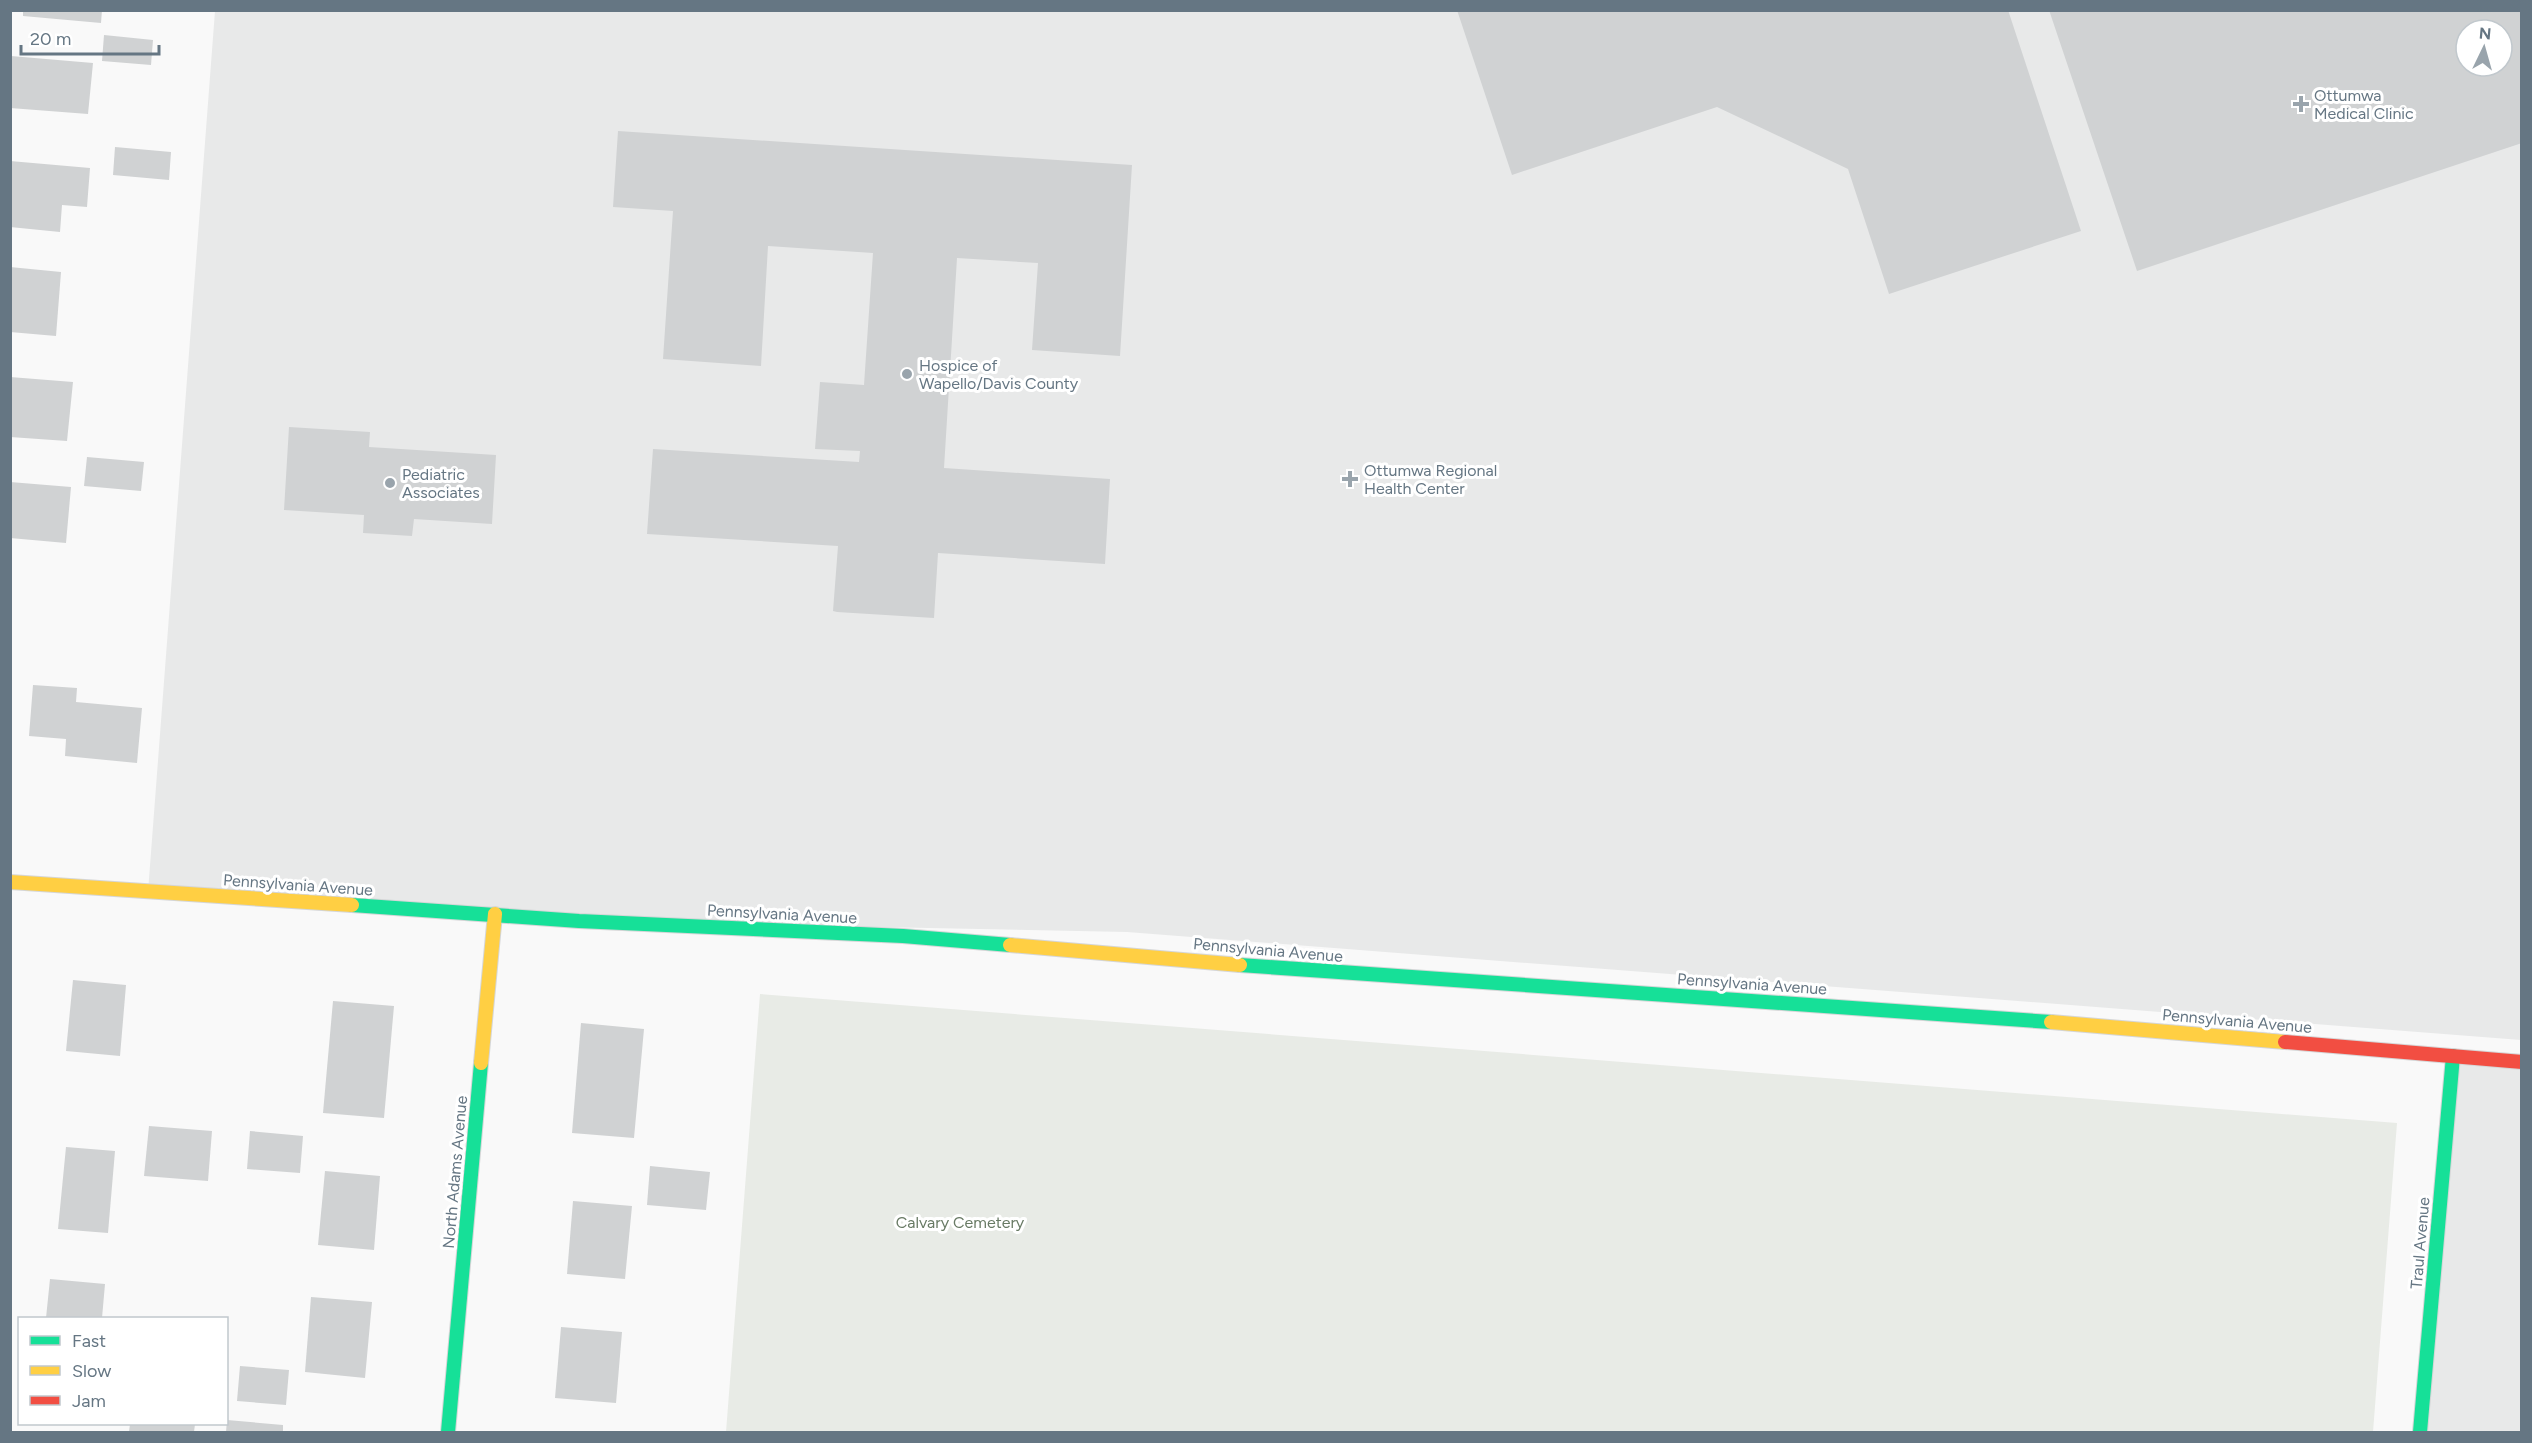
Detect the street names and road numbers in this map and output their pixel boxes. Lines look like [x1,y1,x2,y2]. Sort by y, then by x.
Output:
street label: Pennsylvania Avenue [222,870,374,900]
street label: Pennsylvania Avenue [706,901,858,927]
street label: Pennsylvania Avenue [1192,934,1344,966]
street label: Pennsylvania Avenue [1676,969,1828,999]
street label: Pennsylvania Avenue [2161,1005,2313,1037]
street label: North Adams Avenue [439,1095,471,1249]
street label: Traul Avenue [2407,1196,2434,1290]

